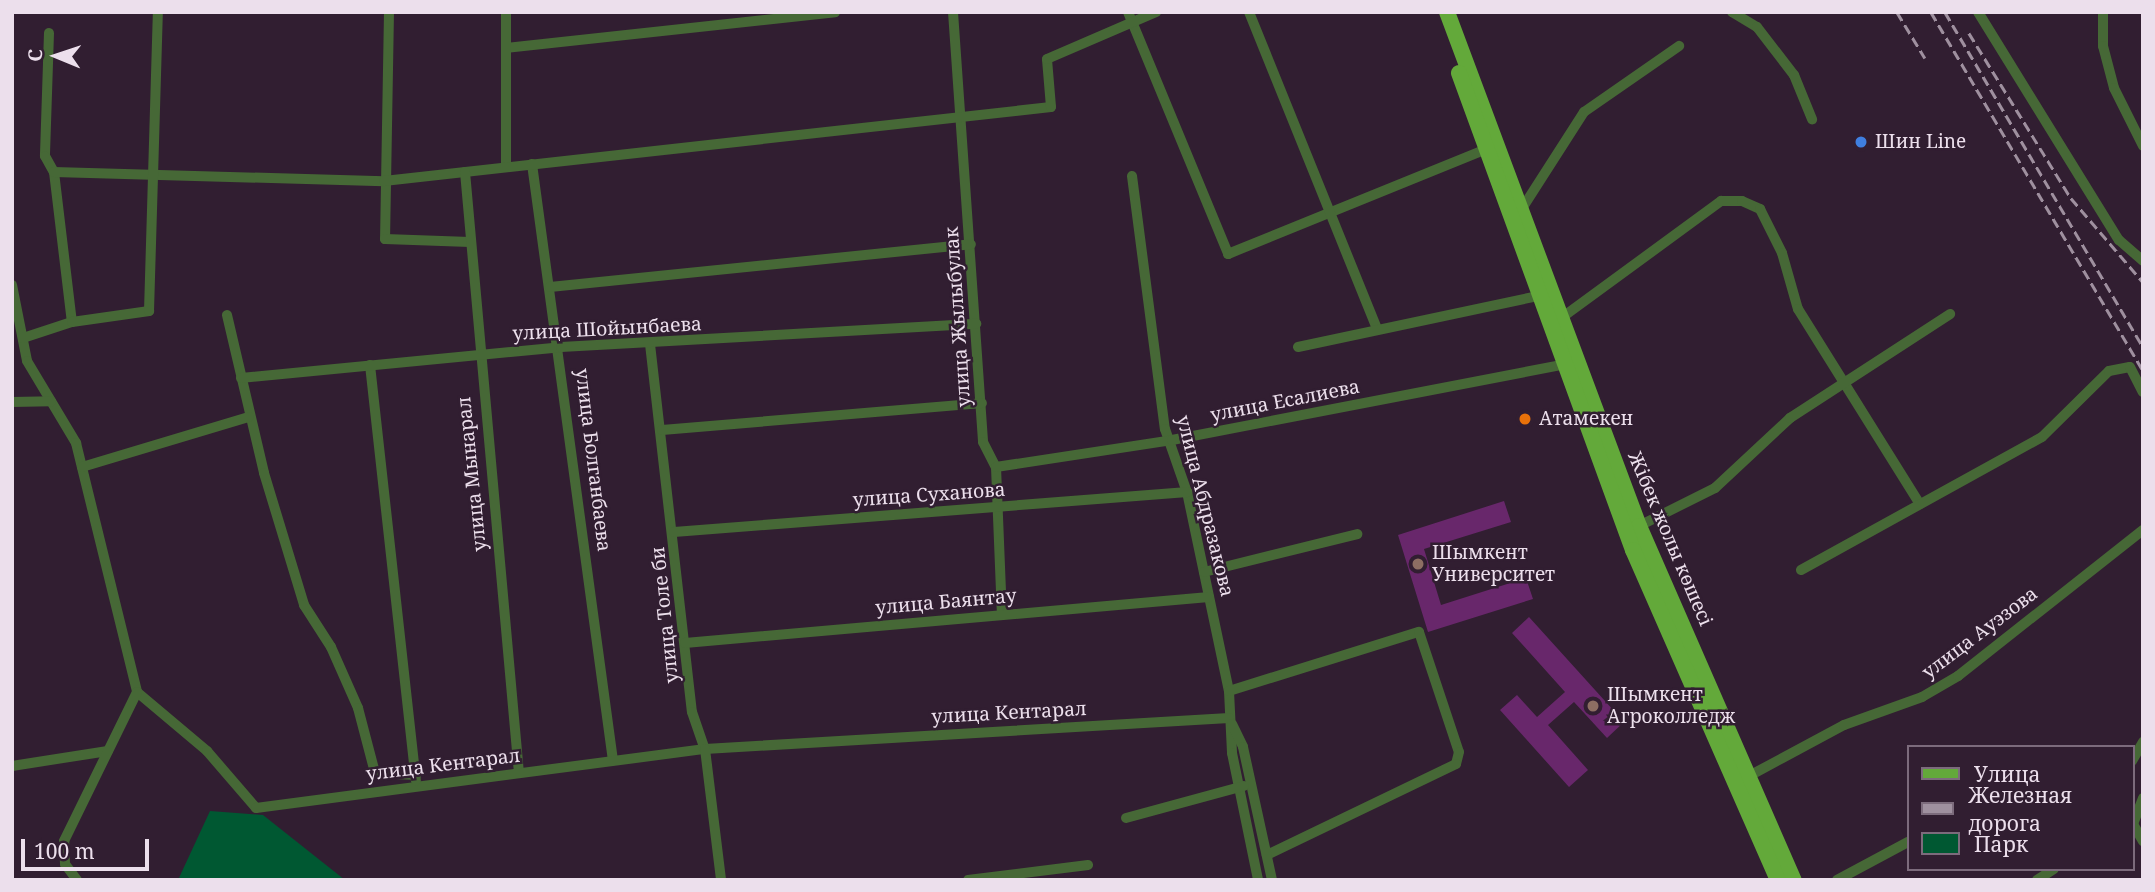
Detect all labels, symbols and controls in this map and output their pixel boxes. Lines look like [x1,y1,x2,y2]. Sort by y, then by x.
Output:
north arrow [21,21,91,91]
text: С [22,49,48,62]
place label: Шин Line [1875,131,1966,153]
marker: Шин Line [1853,134,1869,150]
street label: улица Жылыбулак [940,226,976,408]
street label: улица Шойынбаева [512,313,702,345]
street label: улица Болганбаева [570,367,616,553]
street label: улица Есалиева [1208,375,1362,427]
street label: улица Мынарал [453,396,491,552]
place label: Атамекен [1539,408,1633,430]
marker: Атамекен [1517,411,1533,427]
street label: улица Абдразакова [1171,413,1239,599]
street label: Жібек жолы көшесі [1623,448,1717,630]
street label: улица Суханова [852,478,1006,512]
place label: Шымкент Университет [1432,542,1555,586]
street label: улица Толе би [646,546,684,684]
marker: Шымкент Университет [1410,556,1426,572]
street label: улица Ауэзова [1918,582,2042,684]
street label: улица Баянтау [874,584,1018,620]
place label: Шымкент Агроколледж [1607,684,1735,728]
street label: улица Кентарал [931,698,1087,728]
marker: Шымкент Агроколледж [1585,698,1601,714]
street label: улица Кентарал [365,744,521,786]
legend [1906,745,2134,871]
text: Улица [1974,760,2041,788]
text: Железная дорога [1968,781,2072,837]
scale bar [24,826,152,870]
text: Парк [1974,830,2028,858]
text: 100 m [34,837,95,865]

